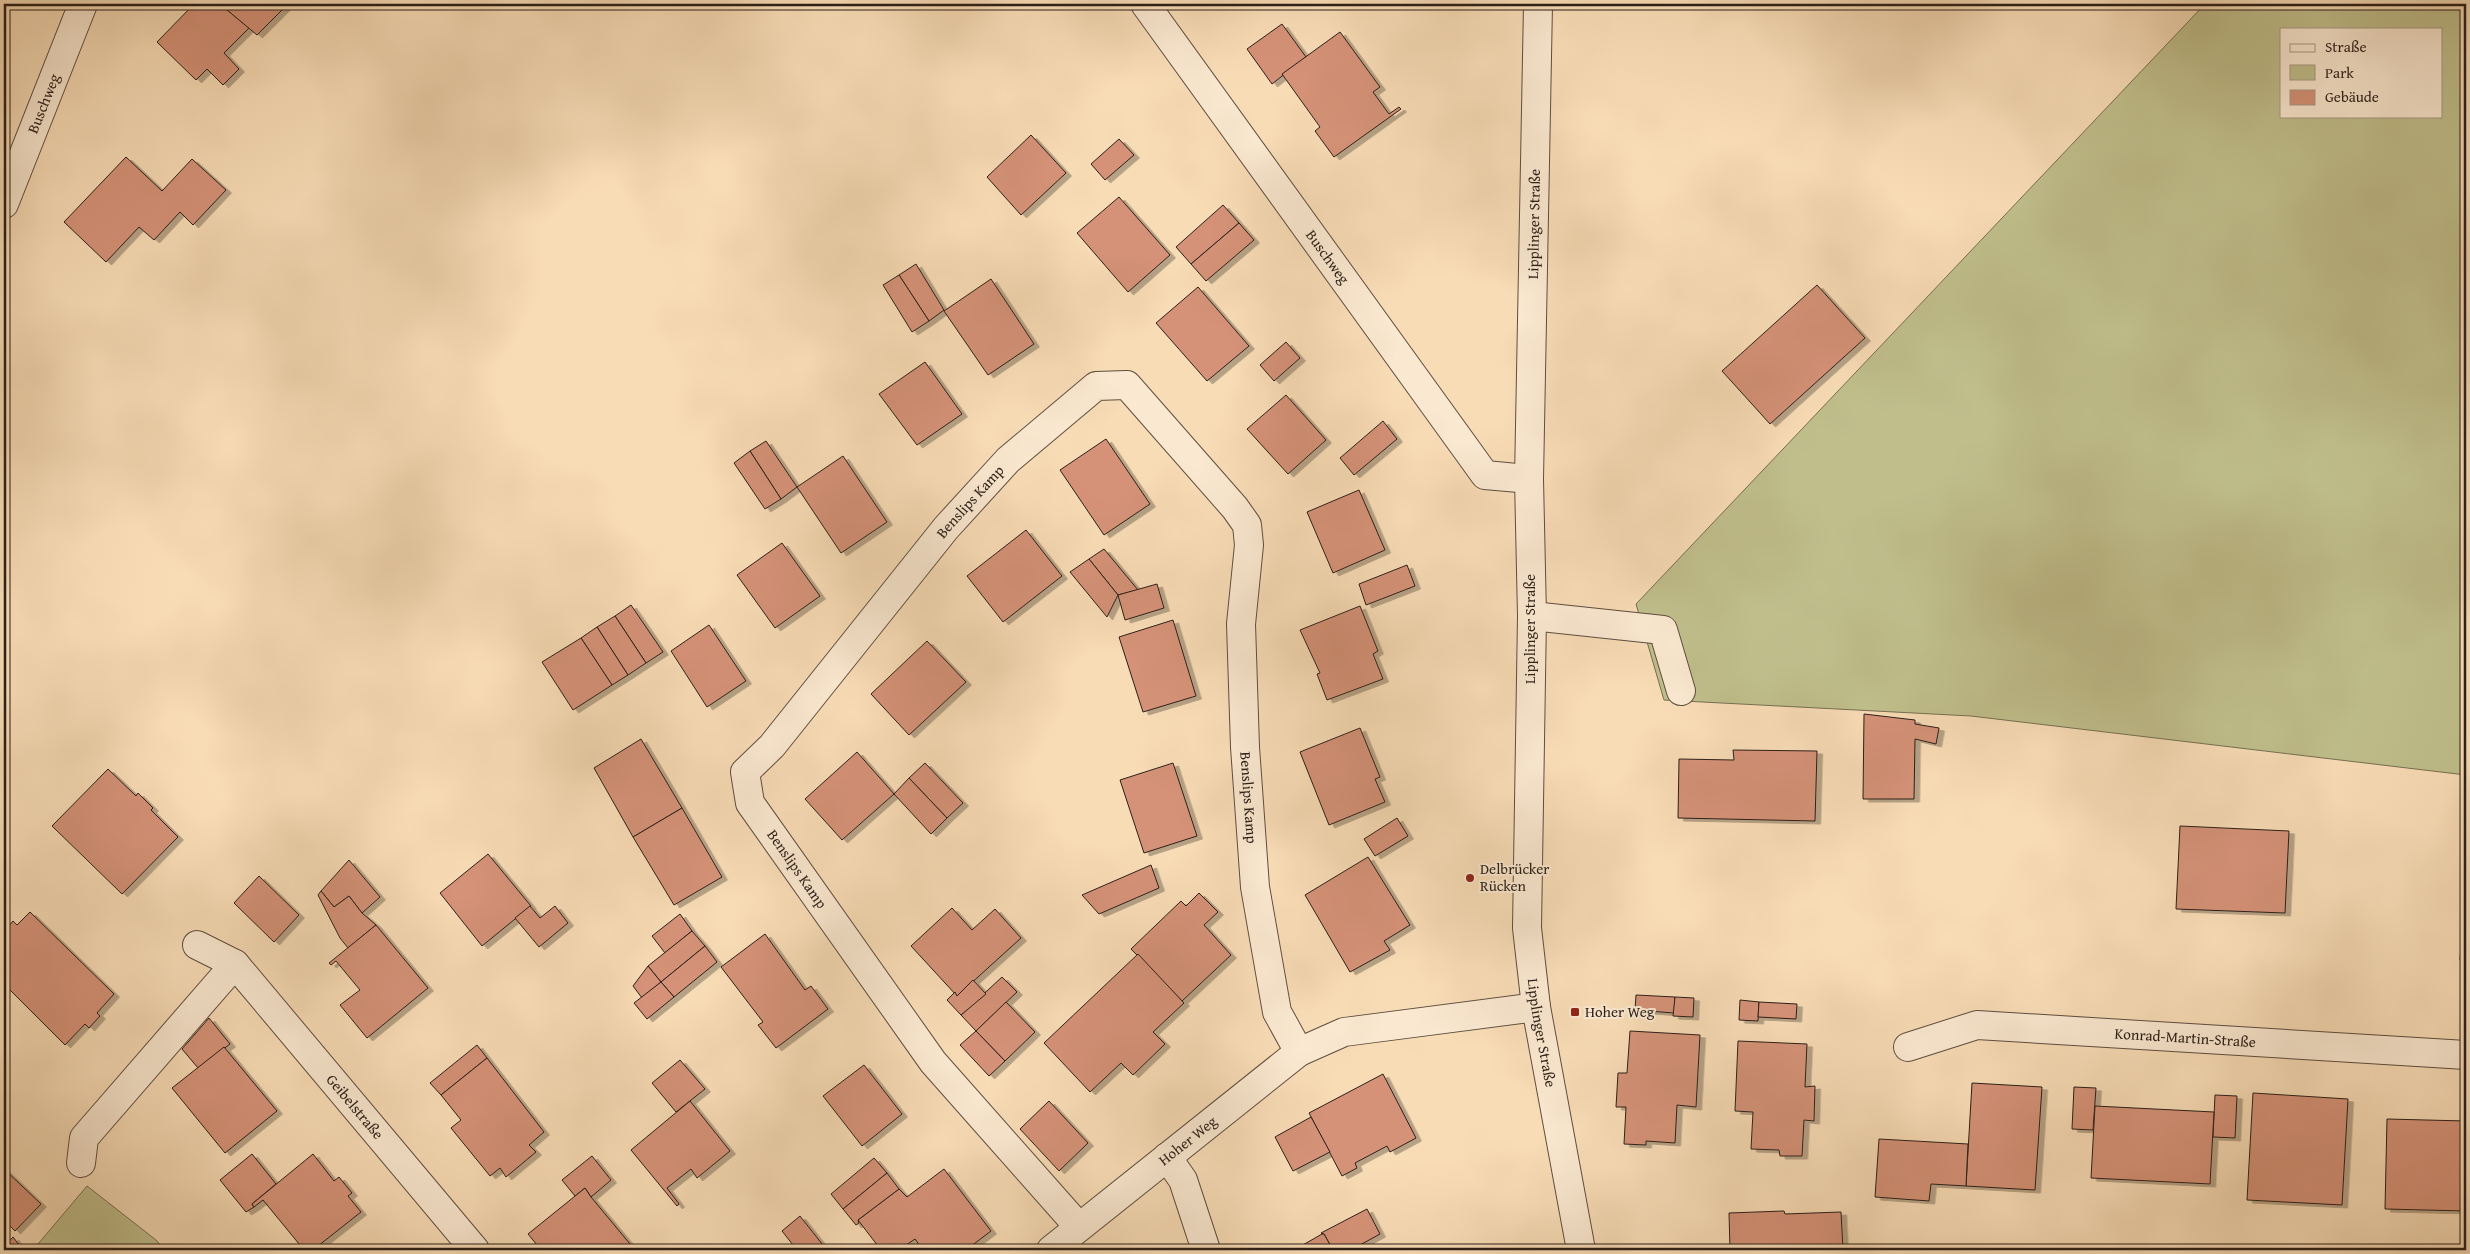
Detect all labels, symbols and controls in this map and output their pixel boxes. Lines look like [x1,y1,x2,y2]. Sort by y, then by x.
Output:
legend [2280,28,2442,118]
text: Straße [2325,36,2367,57]
text: Park [2325,62,2354,83]
street label: Buschweg [22,70,65,136]
text: Gebäude [2325,86,2379,107]
street label: Lipplinger Straße [1522,169,1545,279]
street label: Buschweg [1301,225,1355,289]
street label: Benslips Kamp [931,460,1009,542]
street label: Lipplinger Straße [1519,574,1540,684]
street label: Benslips Kamp [1235,751,1263,844]
street label: Benslips Kamp [762,825,832,912]
place label: Delbrücker Rücken [1480,858,1549,896]
marker: Delbrücker Rücken [1464,872,1476,884]
street label: Lipplinger Straße [1523,977,1562,1089]
place label: Hoher Weg [1585,1001,1655,1022]
marker: Hoher Weg [1569,1006,1581,1018]
street label: Konrad-Martin-Straße [2114,1022,2257,1052]
street label: Geibelstraße [322,1069,389,1144]
street label: Hoher Weg [1154,1110,1221,1170]

